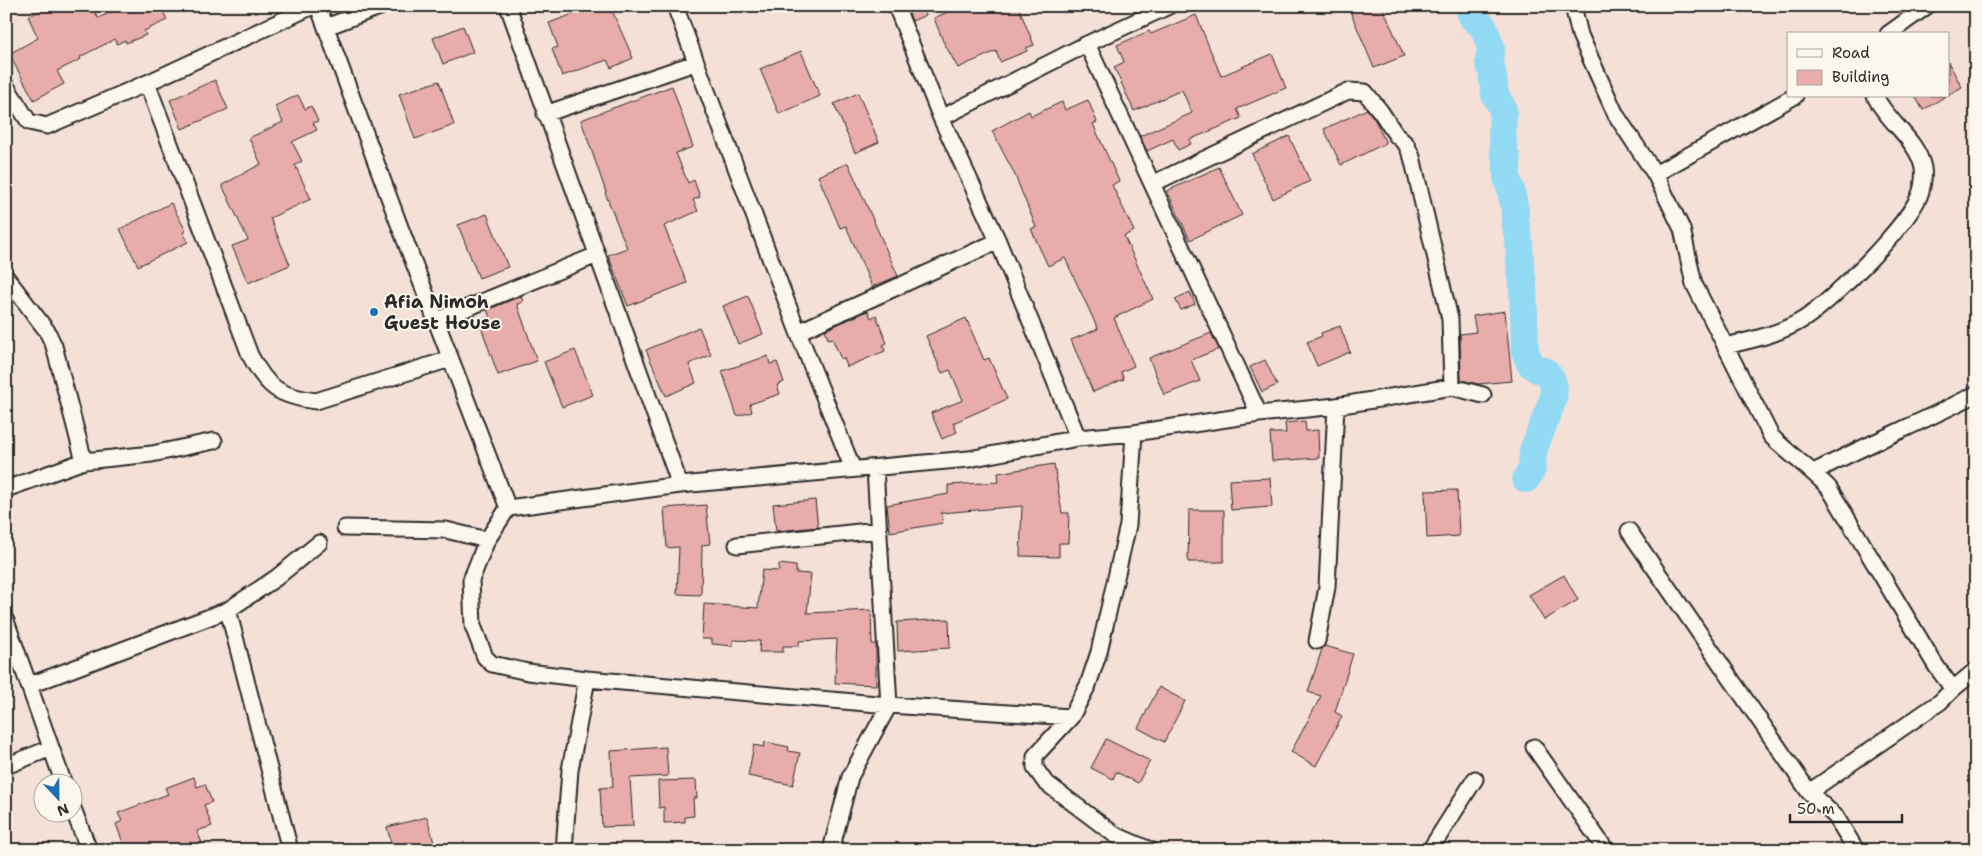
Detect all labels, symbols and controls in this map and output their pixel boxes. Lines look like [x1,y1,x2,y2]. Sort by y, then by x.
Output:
legend [1787,32,1950,98]
text: Road [1832,43,1870,63]
text: Building [1832,67,1889,87]
place label: Afia Nimoh Guest House [384,290,501,335]
marker: Afia Nimoh Guest House [368,306,380,318]
north arrow [32,774,82,824]
scale bar [1790,791,1902,823]
text: 50 m [1797,799,1835,819]
text: N [54,800,71,820]

